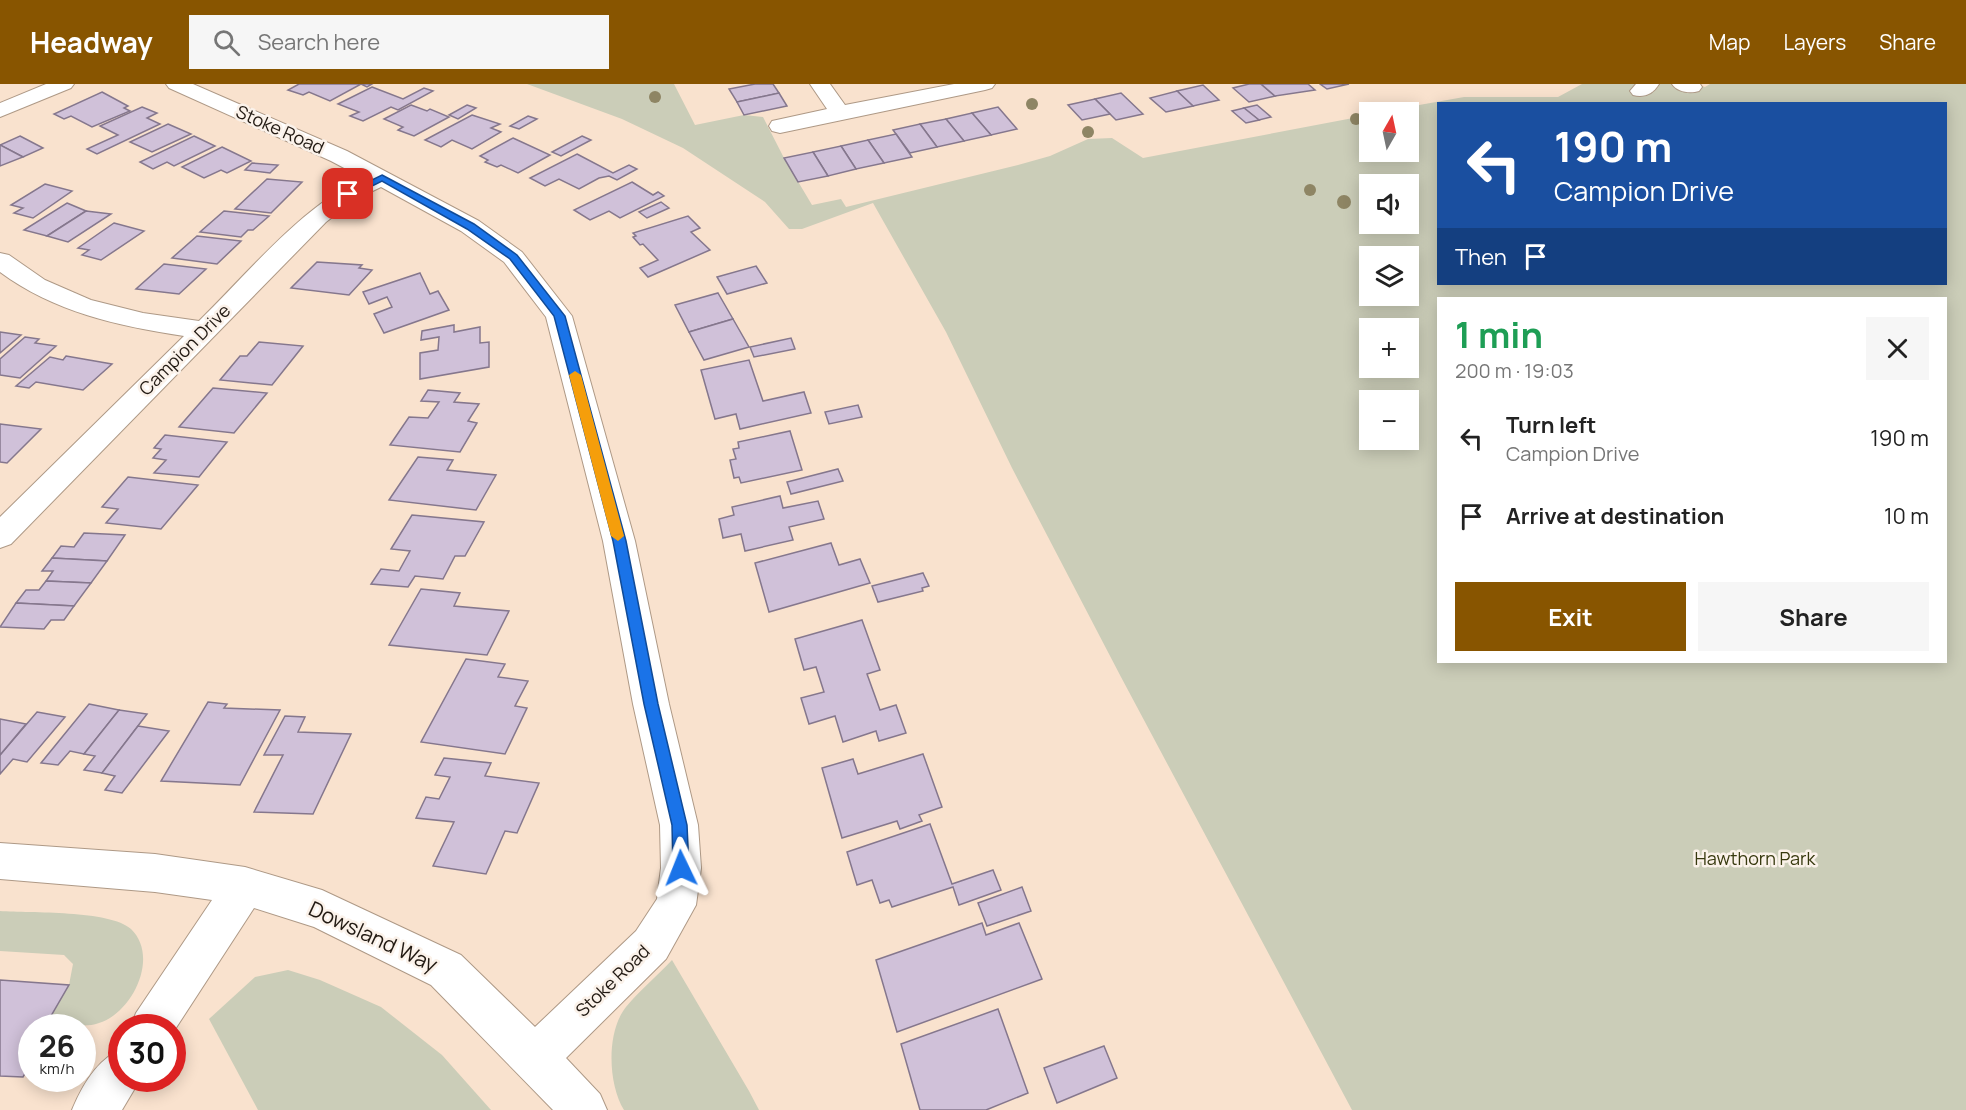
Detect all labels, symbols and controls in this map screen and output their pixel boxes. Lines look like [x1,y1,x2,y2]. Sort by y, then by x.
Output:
search box [189,15,609,69]
text: Headway [30,23,153,61]
icon: search [210,26,243,59]
text: Search here [258,27,380,57]
text: Map [1709,28,1750,56]
text: Layers [1783,28,1846,56]
text: Share [1879,28,1936,56]
street label: Stoke Road [233,99,328,159]
north arrow [1359,102,1419,162]
map controls [1359,102,1419,450]
text: 190 m [1554,117,1672,175]
icon: left [1455,126,1533,204]
pin [322,168,373,219]
text: Campion Drive [1554,172,1734,209]
button: sound [1359,174,1419,234]
icon: arrive [331,177,364,210]
icon: arrive [1519,240,1552,273]
text: Then [1455,242,1507,272]
button: layers [1359,246,1419,306]
street label: Campion Drive [133,298,235,400]
text: 1 min [1455,310,1543,359]
button: close [1866,317,1929,380]
button: + [1359,318,1419,378]
text: 200 m · 19:03 [1455,357,1574,384]
button: − [1359,390,1419,450]
text: Turn left [1506,410,1596,440]
icon: left [1455,422,1488,455]
text: 190 m [1870,423,1929,453]
text: Campion Drive [1506,440,1639,467]
icon: arrive [1455,500,1488,533]
text: Arrive at destination [1506,501,1724,531]
text: 10 m [1884,501,1929,531]
button: Exit [1455,582,1686,651]
button: Share [1698,582,1929,651]
position arrow [649,836,713,900]
park label: Hawthorn Park [1695,846,1817,870]
street label: Dowsland Way [304,894,442,978]
street label: Stoke Road [570,939,654,1022]
speed limit sign: 30 [108,1014,186,1092]
text: 26 [39,1025,75,1066]
text: km/h [40,1058,74,1079]

